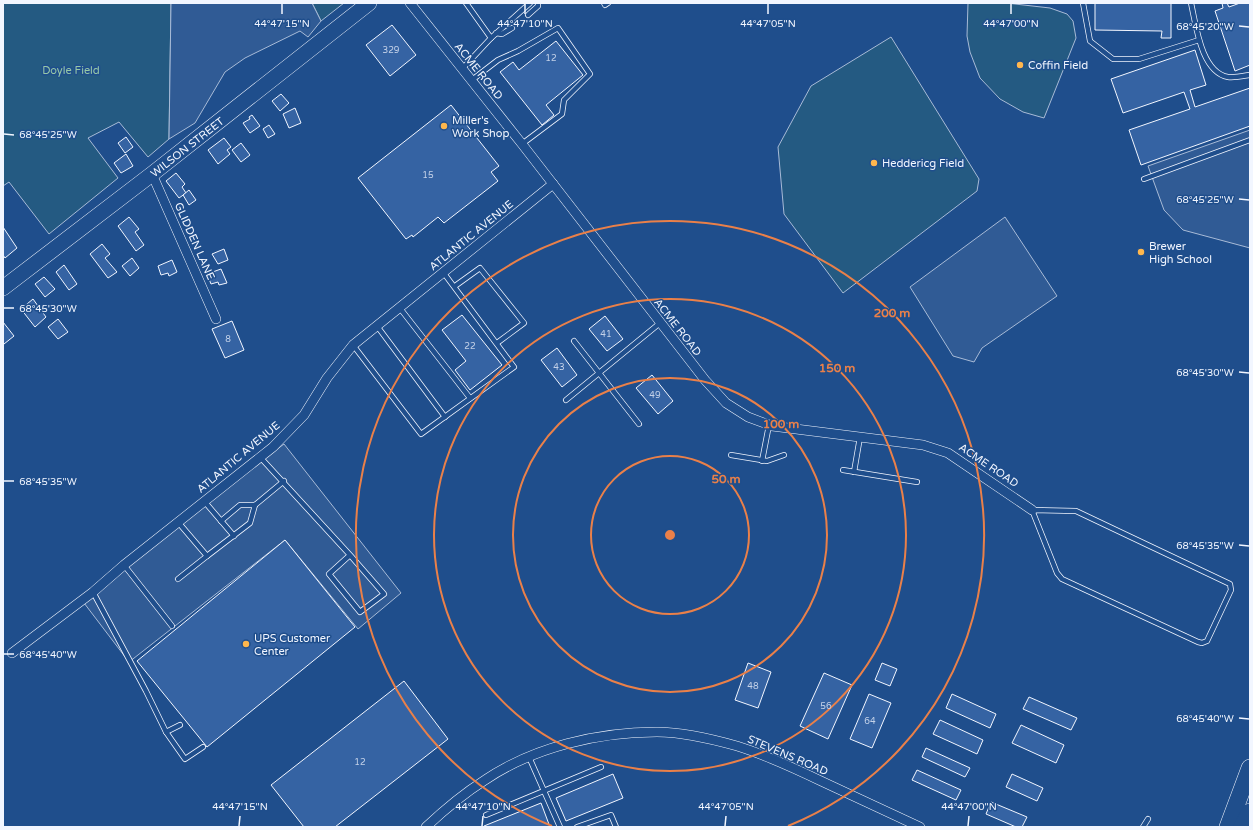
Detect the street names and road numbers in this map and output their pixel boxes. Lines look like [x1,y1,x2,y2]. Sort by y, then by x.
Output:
street label: ACME ROAD [452,40,505,102]
street label: WILSON STREET [148,115,227,180]
street label: ATLANTIC AVENUE [427,198,516,273]
street label: GLIDDEN LANE [172,201,217,282]
street label: ACME ROAD [651,296,704,359]
street label: ATLANTIC AVENUE [194,419,282,496]
street label: ACME ROAD [956,441,1021,490]
street label: STEVENS ROAD [746,733,830,778]

